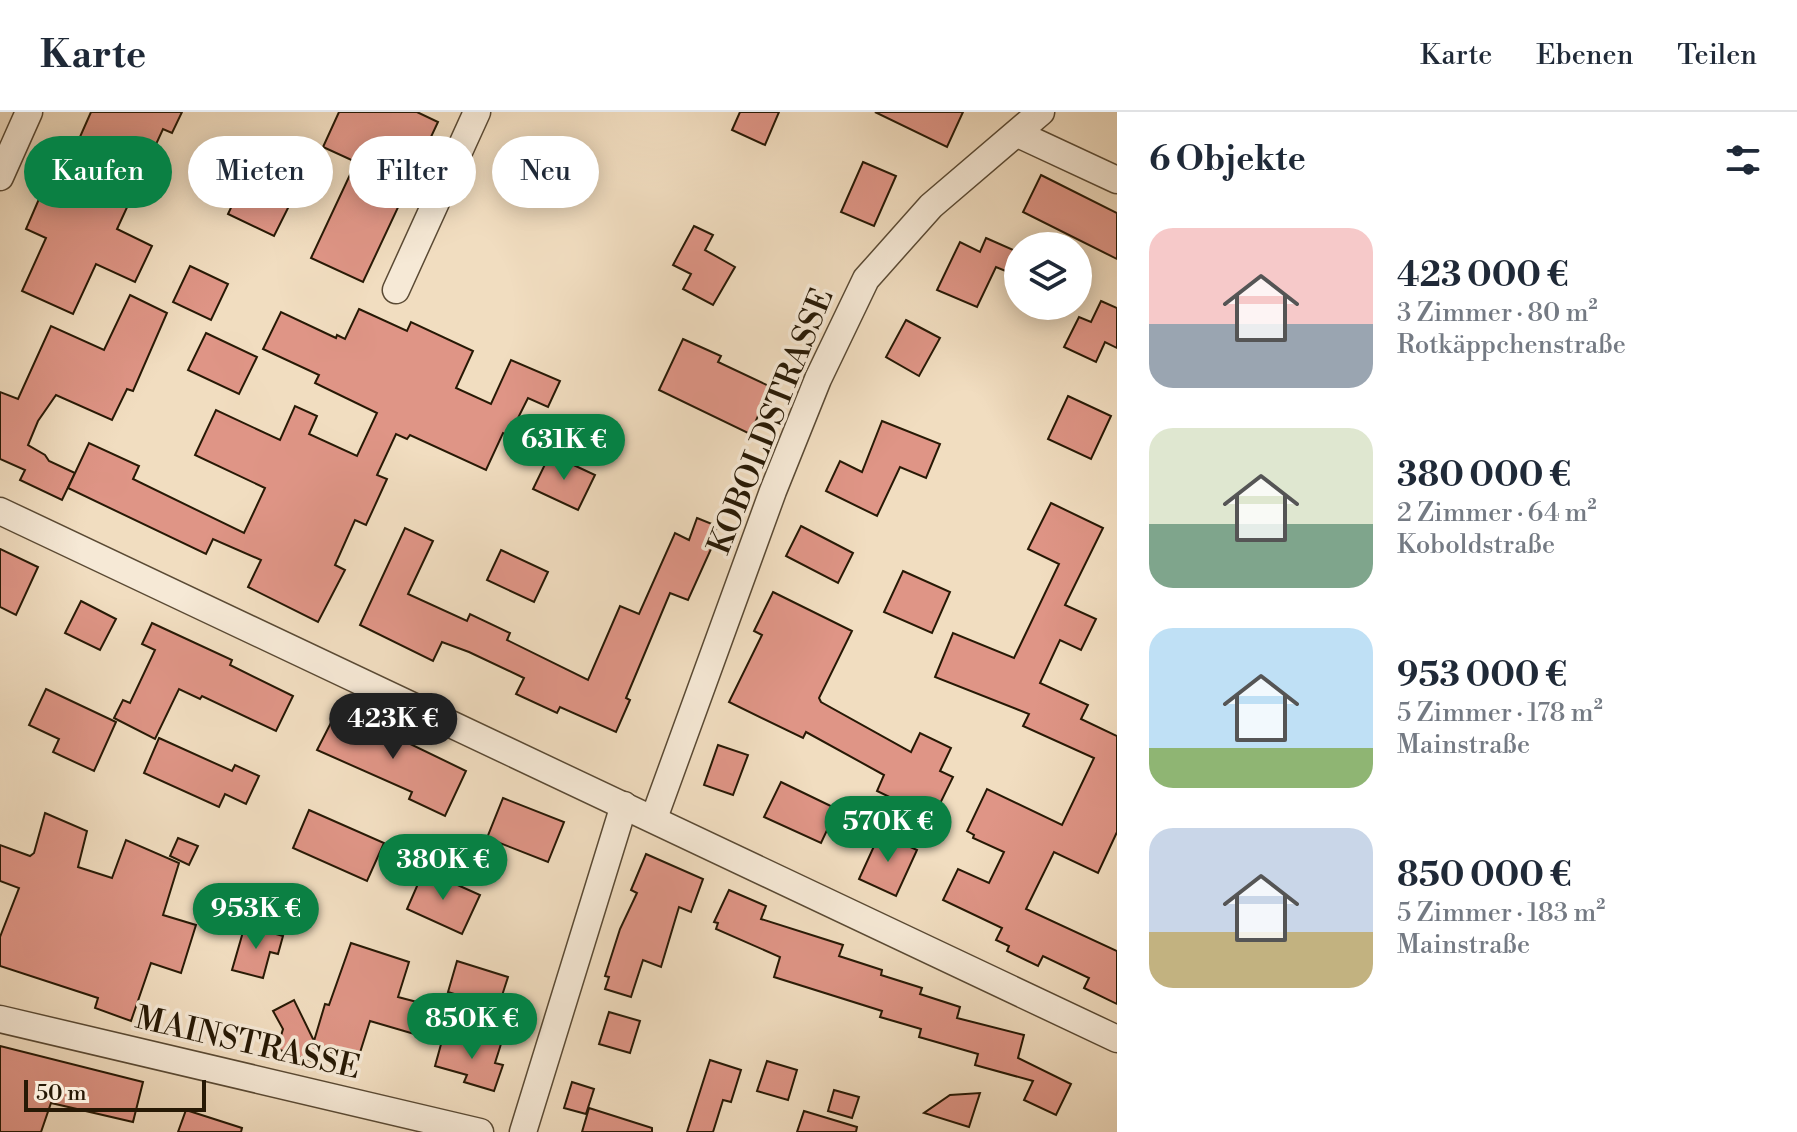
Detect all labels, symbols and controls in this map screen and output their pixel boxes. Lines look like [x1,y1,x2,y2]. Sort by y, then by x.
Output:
text: Karte [40,32,146,79]
text: Karte [1420,38,1492,73]
text: Ebenen [1536,38,1633,73]
text: Teilen [1677,38,1757,73]
chip: Kaufen [24,136,172,208]
chip: Mieten [188,136,333,208]
chip: Filter [349,136,476,208]
chip: Neu [492,136,599,208]
icon: filters [1721,138,1765,182]
text: 6 Objekte [1149,139,1306,181]
map controls [1004,232,1092,320]
button: layers [1004,232,1092,320]
text: 423 000 € [1397,255,1569,297]
icon: home [1213,260,1309,356]
street label: KOBOLDSTRASSE [699,282,843,560]
text: 3 Zimmer · 80 m² [1397,297,1598,329]
text: Rotkäppchenstraße [1397,329,1626,361]
pin: 631K € [499,414,629,482]
text: 631K € [521,424,607,456]
text: 380 000 € [1397,455,1571,497]
icon: home [1213,460,1309,556]
text: 2 Zimmer · 64 m² [1397,497,1597,529]
text: Koboldstraße [1397,529,1555,561]
text: 953 000 € [1397,655,1567,697]
icon: home [1213,660,1309,756]
pin: 423K € [328,693,458,761]
text: 5 Zimmer · 178 m² [1397,697,1603,729]
text: 423K € [347,703,439,735]
text: Mainstraße [1397,729,1530,761]
pin: 570K € [823,796,953,864]
text: 570K € [843,806,933,838]
pin: 380K € [378,834,508,902]
text: 380K € [396,844,490,876]
text: 850 000 € [1397,855,1572,897]
icon: home [1213,860,1309,956]
pin: 953K € [191,883,321,951]
text: 953K € [211,893,301,925]
text: 5 Zimmer · 183 m² [1397,897,1605,929]
text: Mainstraße [1397,929,1530,961]
pin: 850K € [407,993,537,1061]
street label: MAINSTRASSE [132,998,364,1088]
text: 850K € [425,1003,519,1035]
scale bar [24,1076,206,1112]
text: 50 m [36,1080,87,1107]

